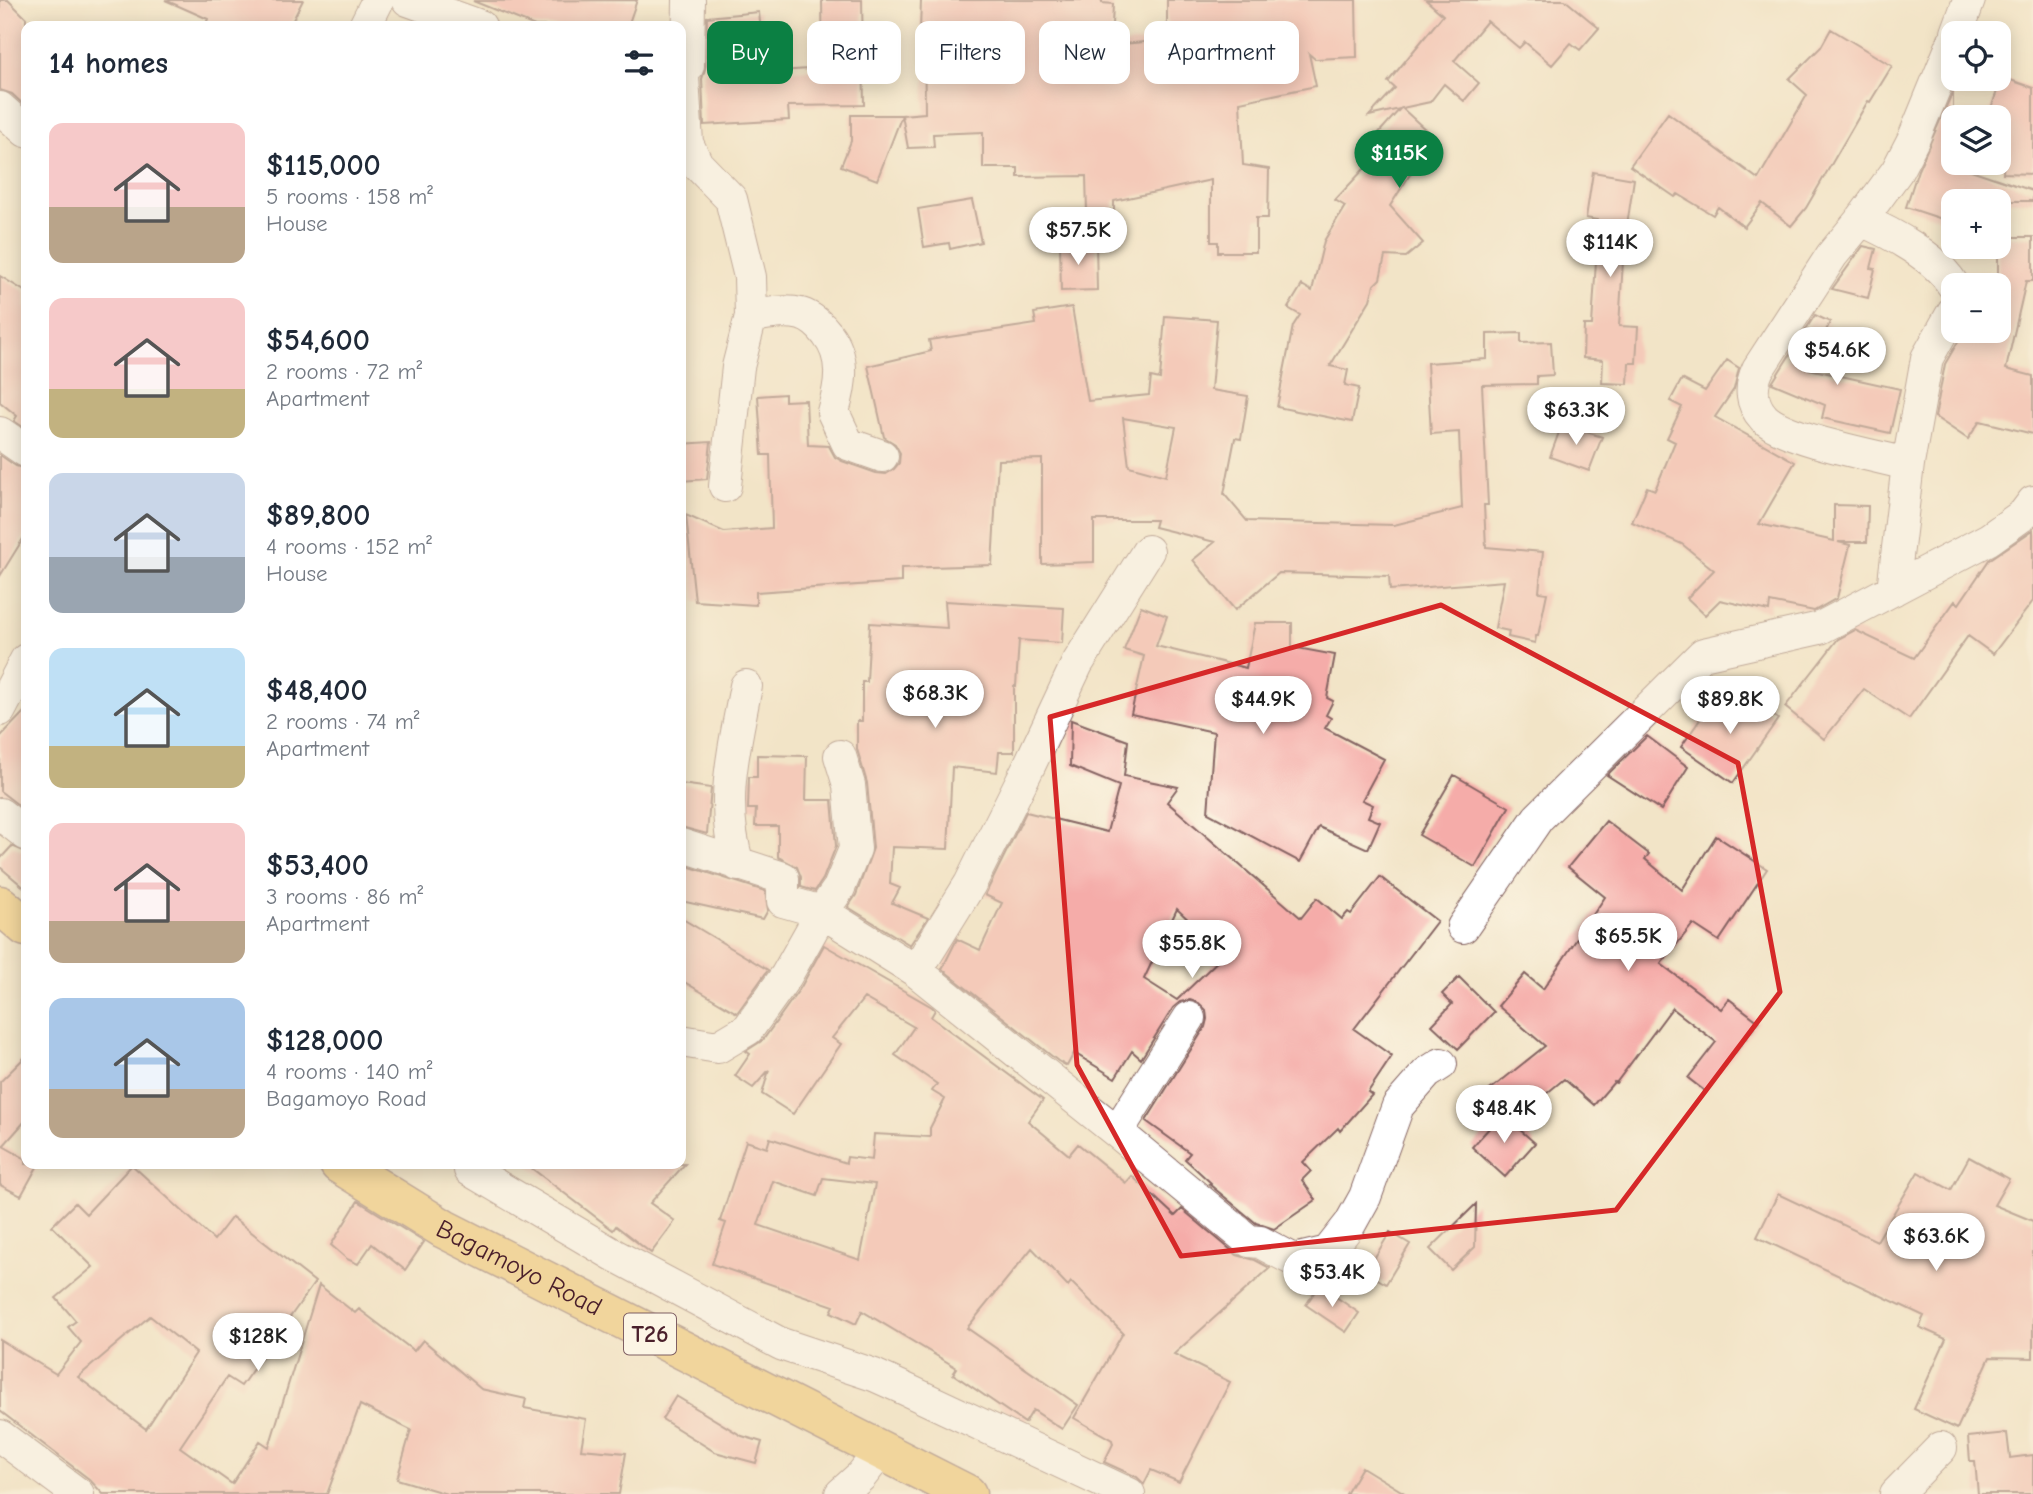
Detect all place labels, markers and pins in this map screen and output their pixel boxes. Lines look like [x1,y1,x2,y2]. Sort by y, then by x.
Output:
pin: $115K [1350,130,1448,190]
pin: $57.5K [1021,208,1135,267]
pin: $114K [1561,219,1659,279]
pin: $54.6K [1780,328,1894,387]
pin: $63.3K [1519,388,1633,447]
pin: $68.3K [878,670,992,730]
pin: $44.9K [1206,676,1320,736]
pin: $89.8K [1673,676,1787,736]
pin: $65.5K [1571,914,1685,973]
pin: $55.8K [1135,920,1249,980]
pin: $48.4K [1447,1086,1561,1145]
pin: $63.6K [1879,1214,1993,1273]
pin: $53.4K [1275,1250,1389,1309]
pin: $128K [209,1314,307,1373]

